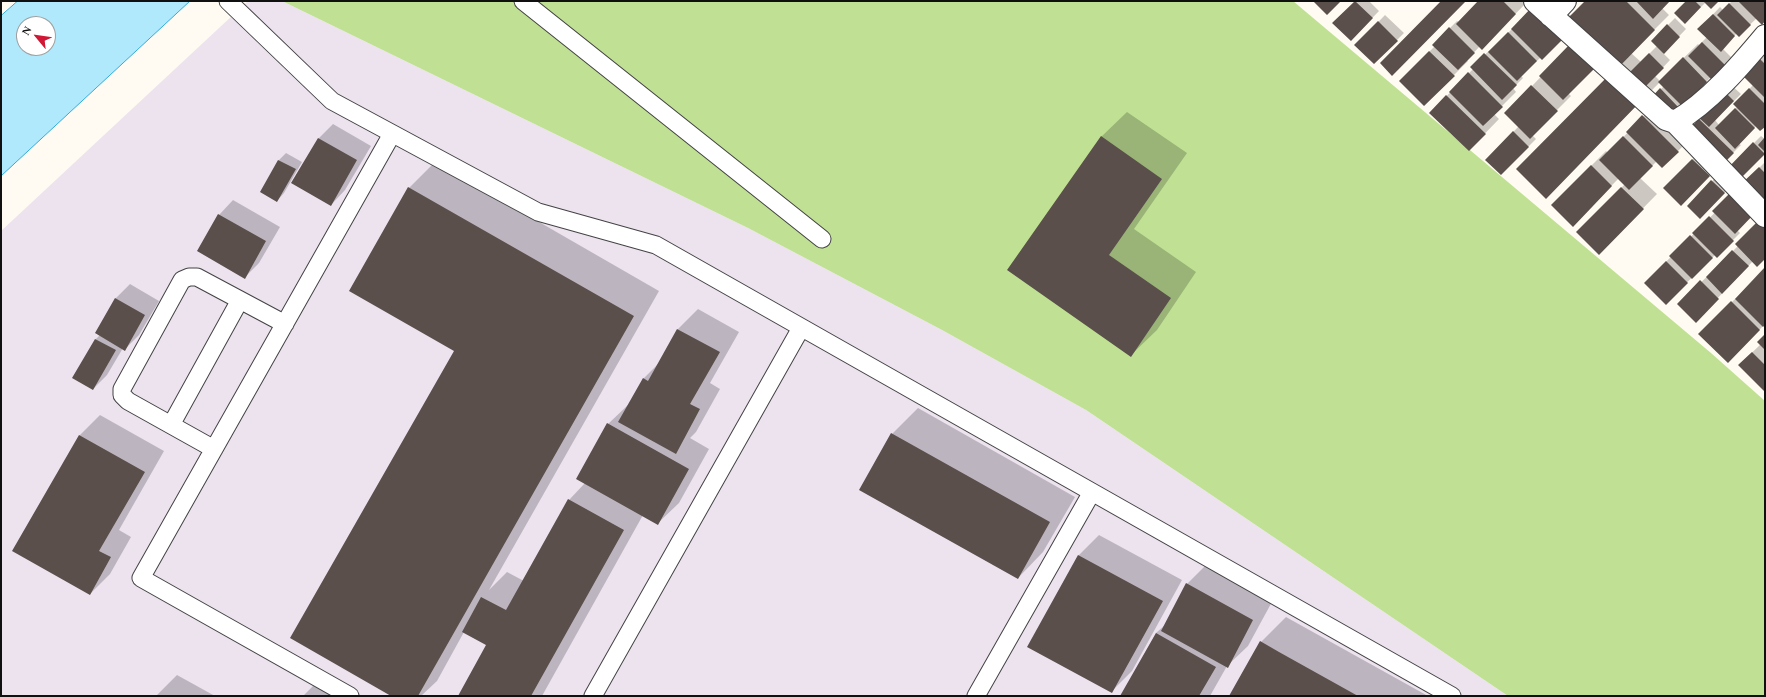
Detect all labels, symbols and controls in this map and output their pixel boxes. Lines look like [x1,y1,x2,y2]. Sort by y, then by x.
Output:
north arrow [16,16,56,56]
text: N [19,24,34,37]

